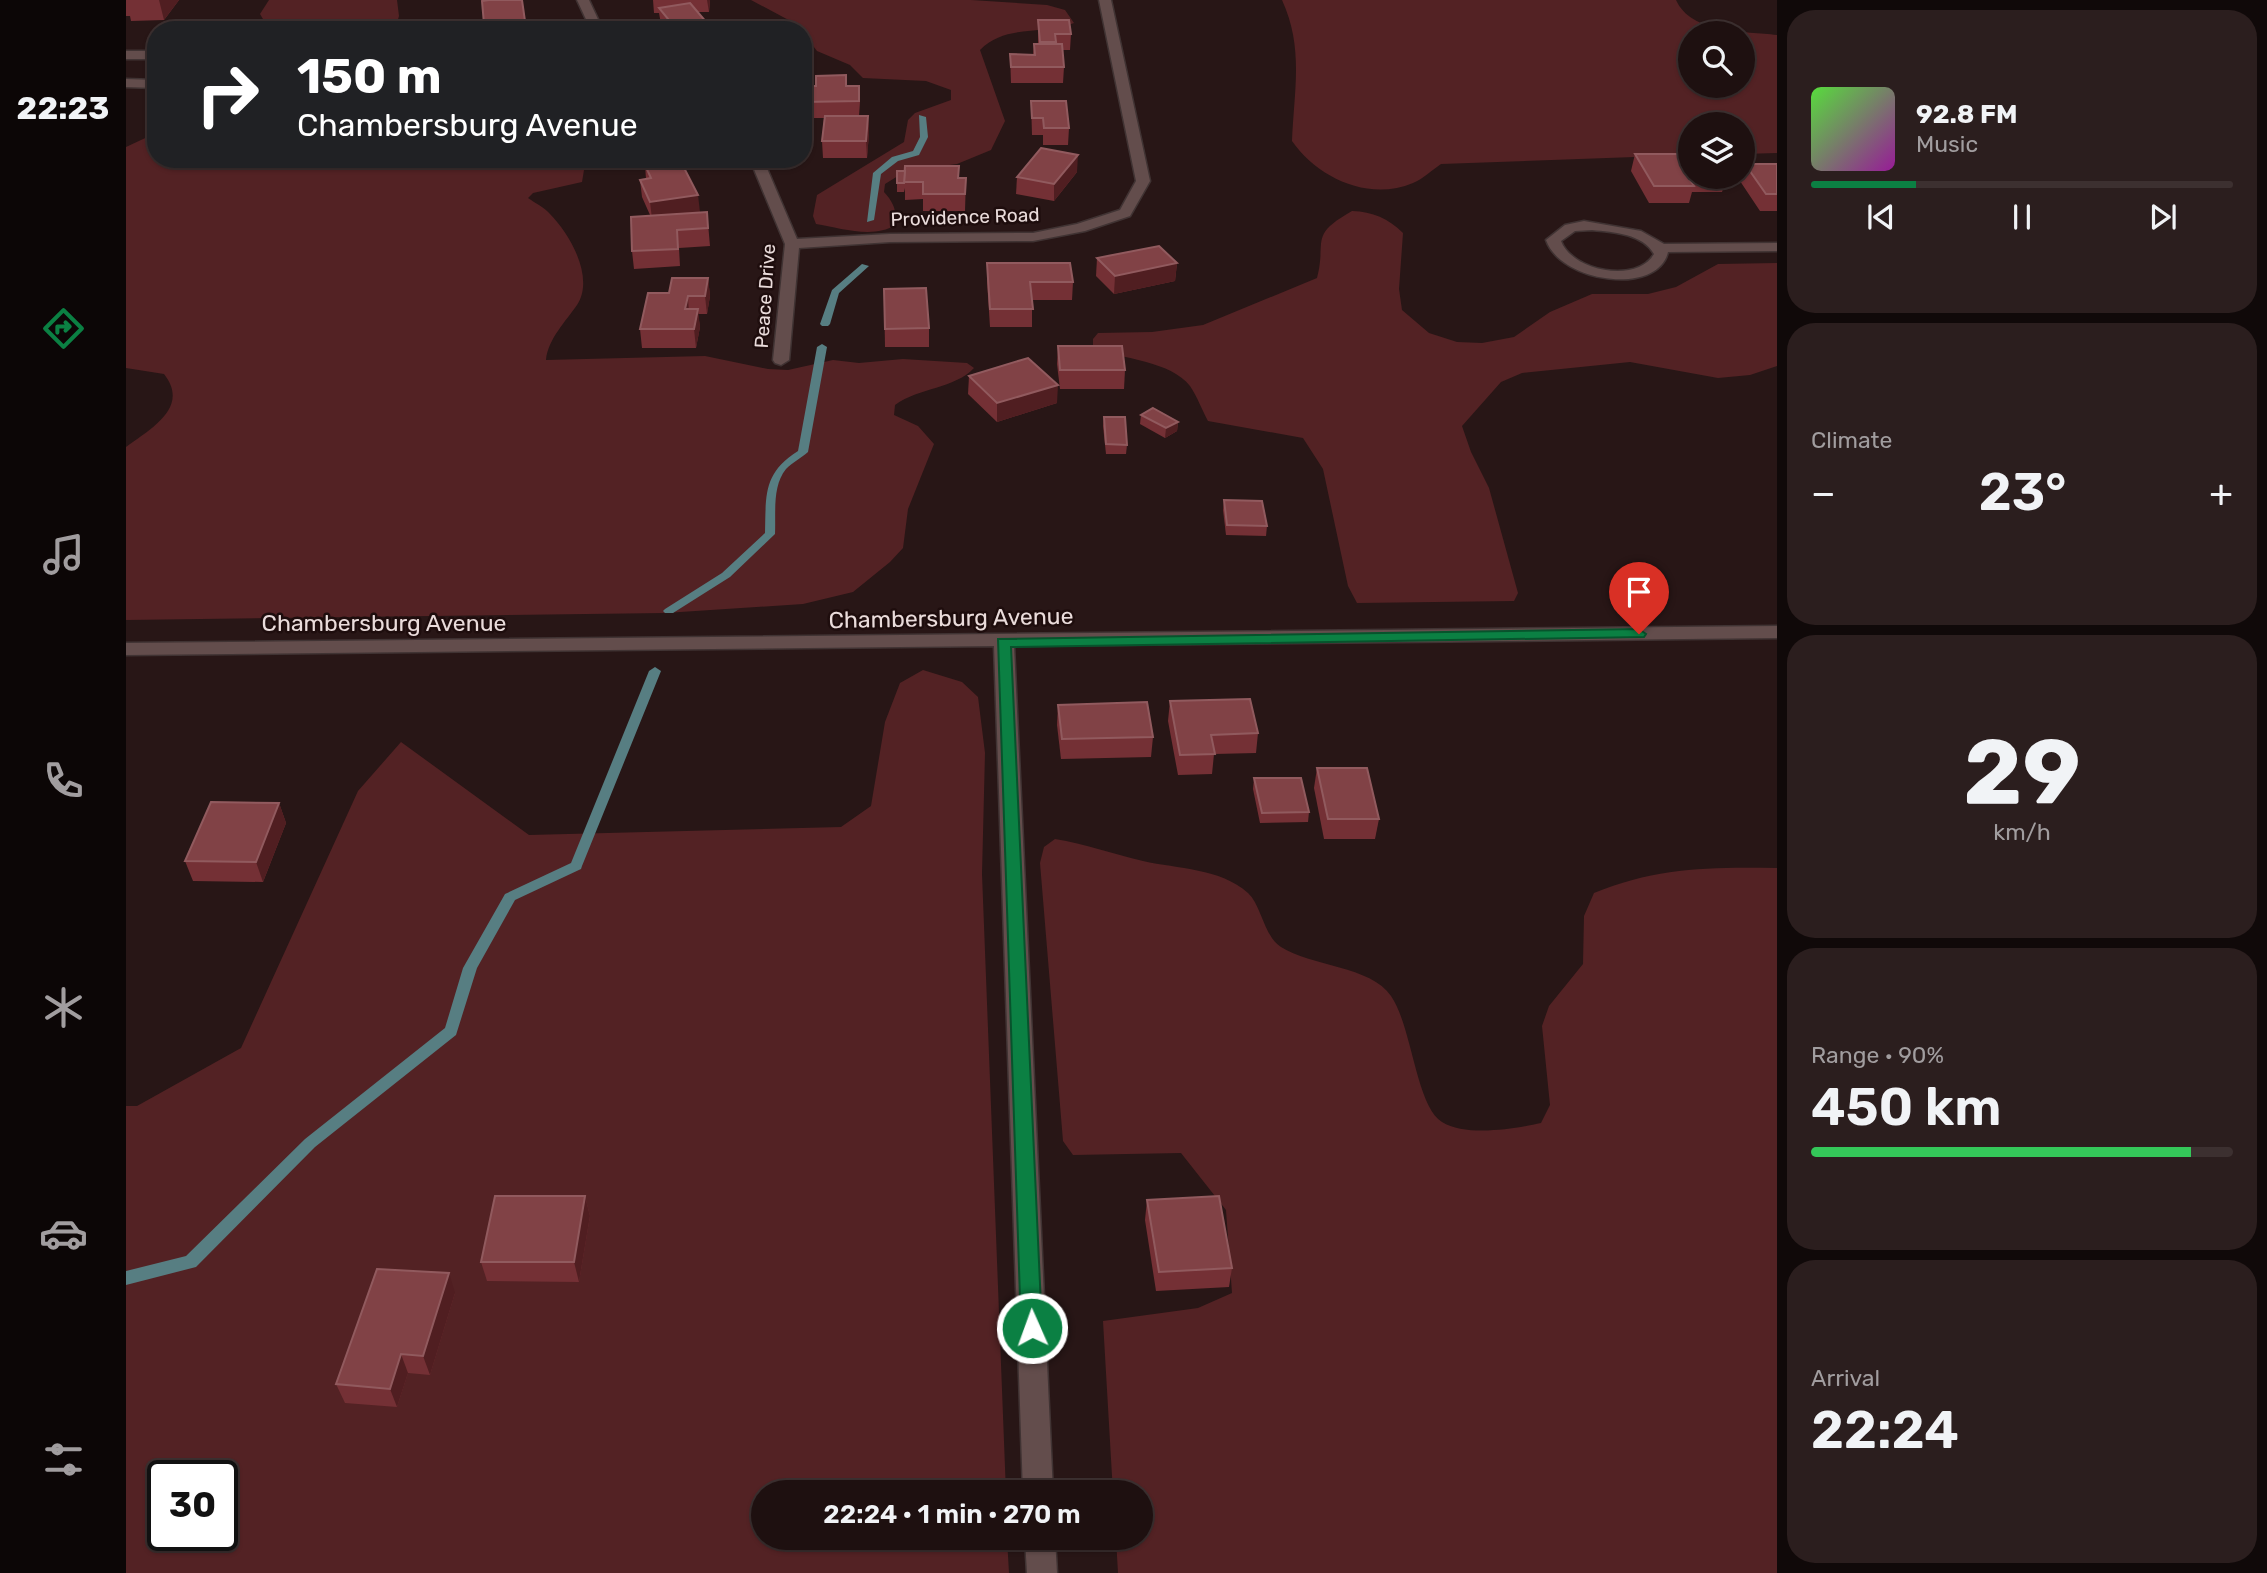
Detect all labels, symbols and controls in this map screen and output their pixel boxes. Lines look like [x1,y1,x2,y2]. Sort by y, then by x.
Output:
map controls [1678,21,1755,189]
button: search [1678,21,1755,98]
text: 150 m [297,47,442,105]
icon: right [182,49,273,140]
text: 22:23 [17,89,109,127]
text: 92.8 FM [1916,99,2018,130]
text: Chambersburg Avenue [297,106,638,144]
button: layers [1678,112,1755,189]
text: Music [1916,130,1978,158]
icon: previous [1862,198,1900,236]
icon: pause [2003,198,2041,236]
icon: next [2144,198,2182,236]
street label: Providence Road [890,203,1040,231]
street label: Peace Drive [750,243,780,349]
icon: directions [39,304,88,353]
text: Climate [1811,426,1892,454]
text: 23° [1979,461,2066,523]
text: − [1811,470,1836,516]
text: + [2209,470,2233,516]
icon: music [39,530,88,579]
pin [1609,562,1669,634]
icon: arrive [1620,573,1658,611]
street label: Chambersburg Avenue [828,602,1074,634]
street label: Chambersburg Avenue [262,609,506,637]
text: 29 [1963,718,2081,826]
icon: phone [39,756,88,805]
text: km/h [1993,818,2051,846]
icon: climate [39,983,88,1032]
text: Range · 90% [1811,1041,1944,1069]
text: 450 km [1811,1076,2002,1138]
icon: car [39,1209,88,1258]
position arrow [995,1291,1069,1365]
text: Arrival [1811,1364,1880,1392]
text: 22:24 [1811,1399,1959,1461]
icon: filters [39,1435,88,1484]
speed limit sign: 30 [147,1460,238,1551]
text: 22:24 · 1 min · 270 m [823,1499,1081,1530]

